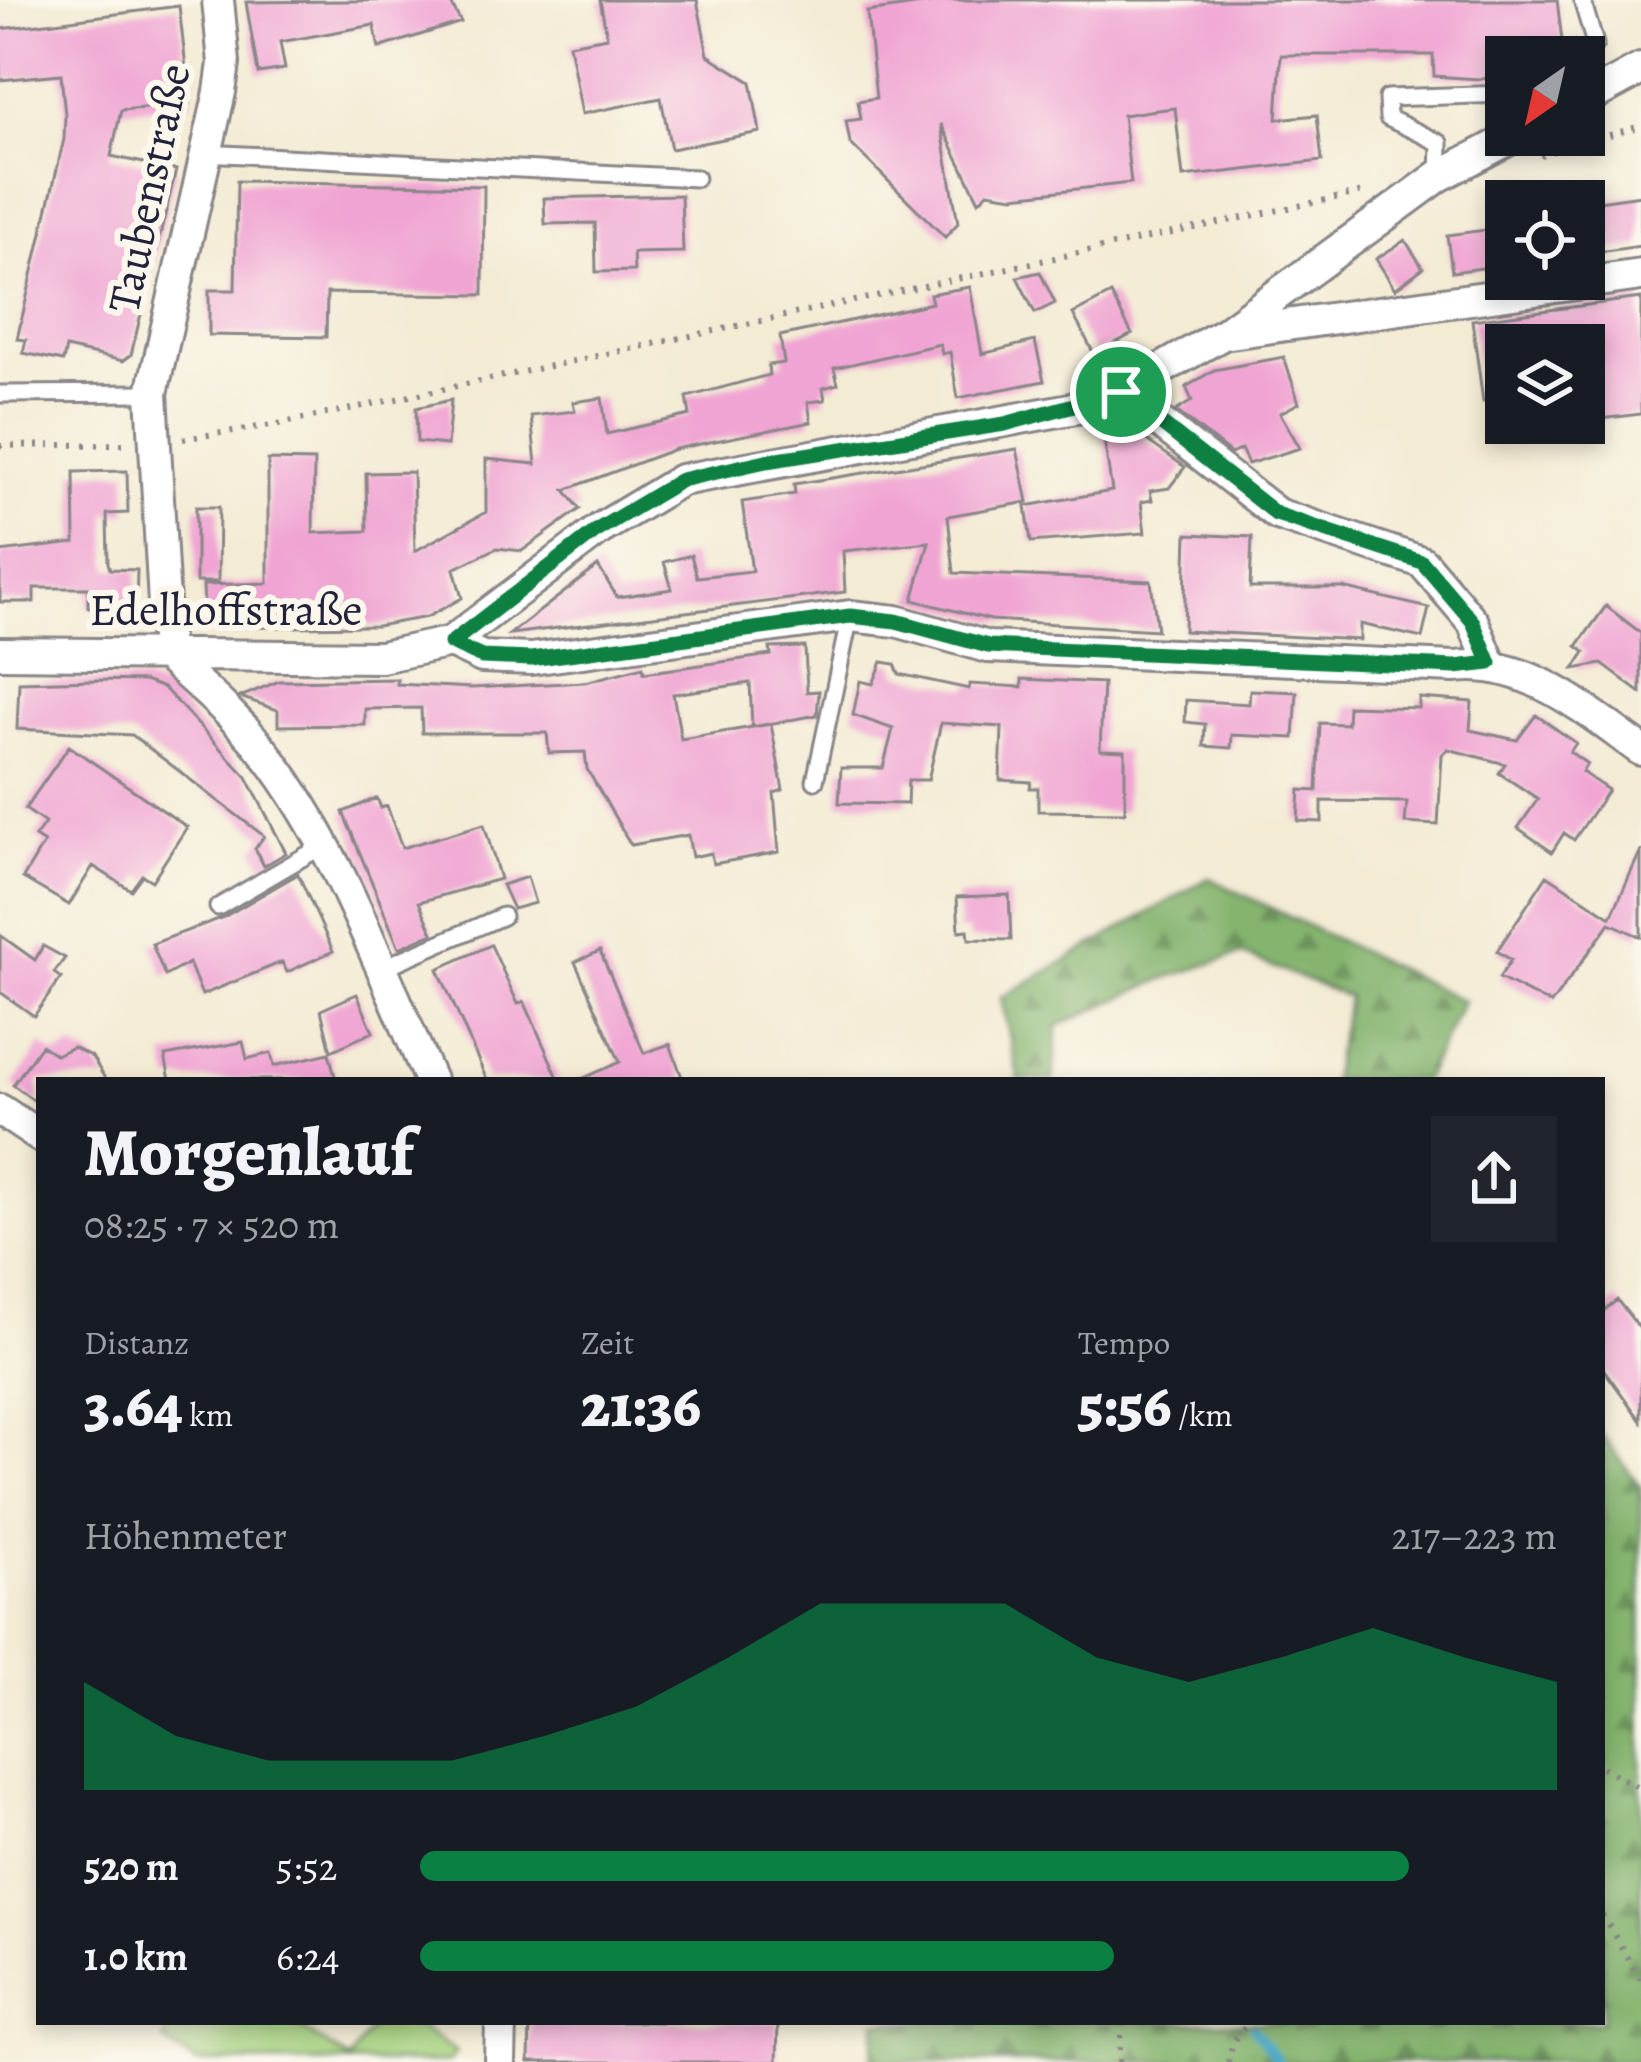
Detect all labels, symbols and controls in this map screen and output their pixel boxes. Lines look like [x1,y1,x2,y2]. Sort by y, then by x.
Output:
north arrow [1485,36,1605,156]
map controls [1485,36,1605,444]
street label: Taubenstraße [92,58,206,318]
button: locate [1485,180,1605,300]
button: layers [1485,324,1605,444]
pin [1070,341,1172,443]
icon: arrive [1088,359,1154,425]
street label: Edelhoffstraße [89,579,363,641]
text: Morgenlauf [84,1108,413,1198]
button: share [1431,1116,1557,1242]
text: 08:25 · 7 × 520 m [84,1198,339,1251]
text: Distanz [84,1320,189,1365]
text: Zeit [581,1320,634,1365]
text: Tempo [1078,1320,1170,1365]
text: 3.64 [84,1365,183,1447]
text: 21:36 [581,1365,701,1447]
text: 5:56 [1078,1365,1171,1447]
text: km [183,1392,233,1437]
text: /km [1171,1392,1233,1437]
text: Höhenmeter [84,1509,287,1562]
text: 217–223 m [1392,1509,1557,1562]
text: 520 m [84,1840,179,1893]
text: 5:52 [276,1840,337,1893]
text: 1.0 km [84,1930,188,1983]
text: 6:24 [276,1930,340,1983]

